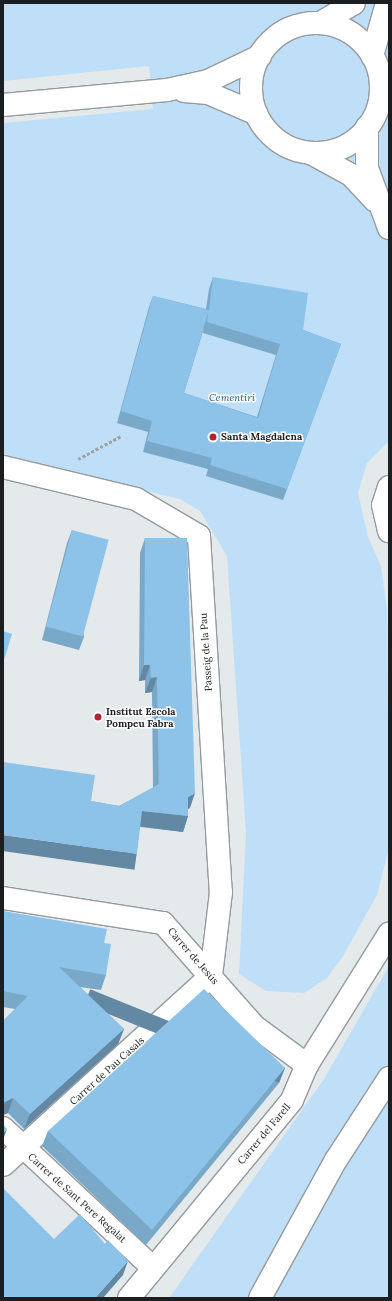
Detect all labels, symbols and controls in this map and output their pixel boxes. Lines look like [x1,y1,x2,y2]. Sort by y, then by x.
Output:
park label: Cementiri [209,392,255,404]
place label: Santa Magdalena [221,431,302,443]
marker: Santa Magdalena [208,432,218,442]
street label: Passeig de la Pau [197,612,215,692]
place label: Institut Escola Pompeu Fabra [106,705,176,728]
marker: Institut Escola Pompeu Fabra [93,712,103,722]
street label: Carrer de Jesús [165,925,221,987]
street label: Carrer de Pau Casals [67,1034,147,1108]
street label: Carrer del Farell [235,1101,293,1167]
street label: Carrer de Sant Pere Regalat [25,1151,129,1245]

